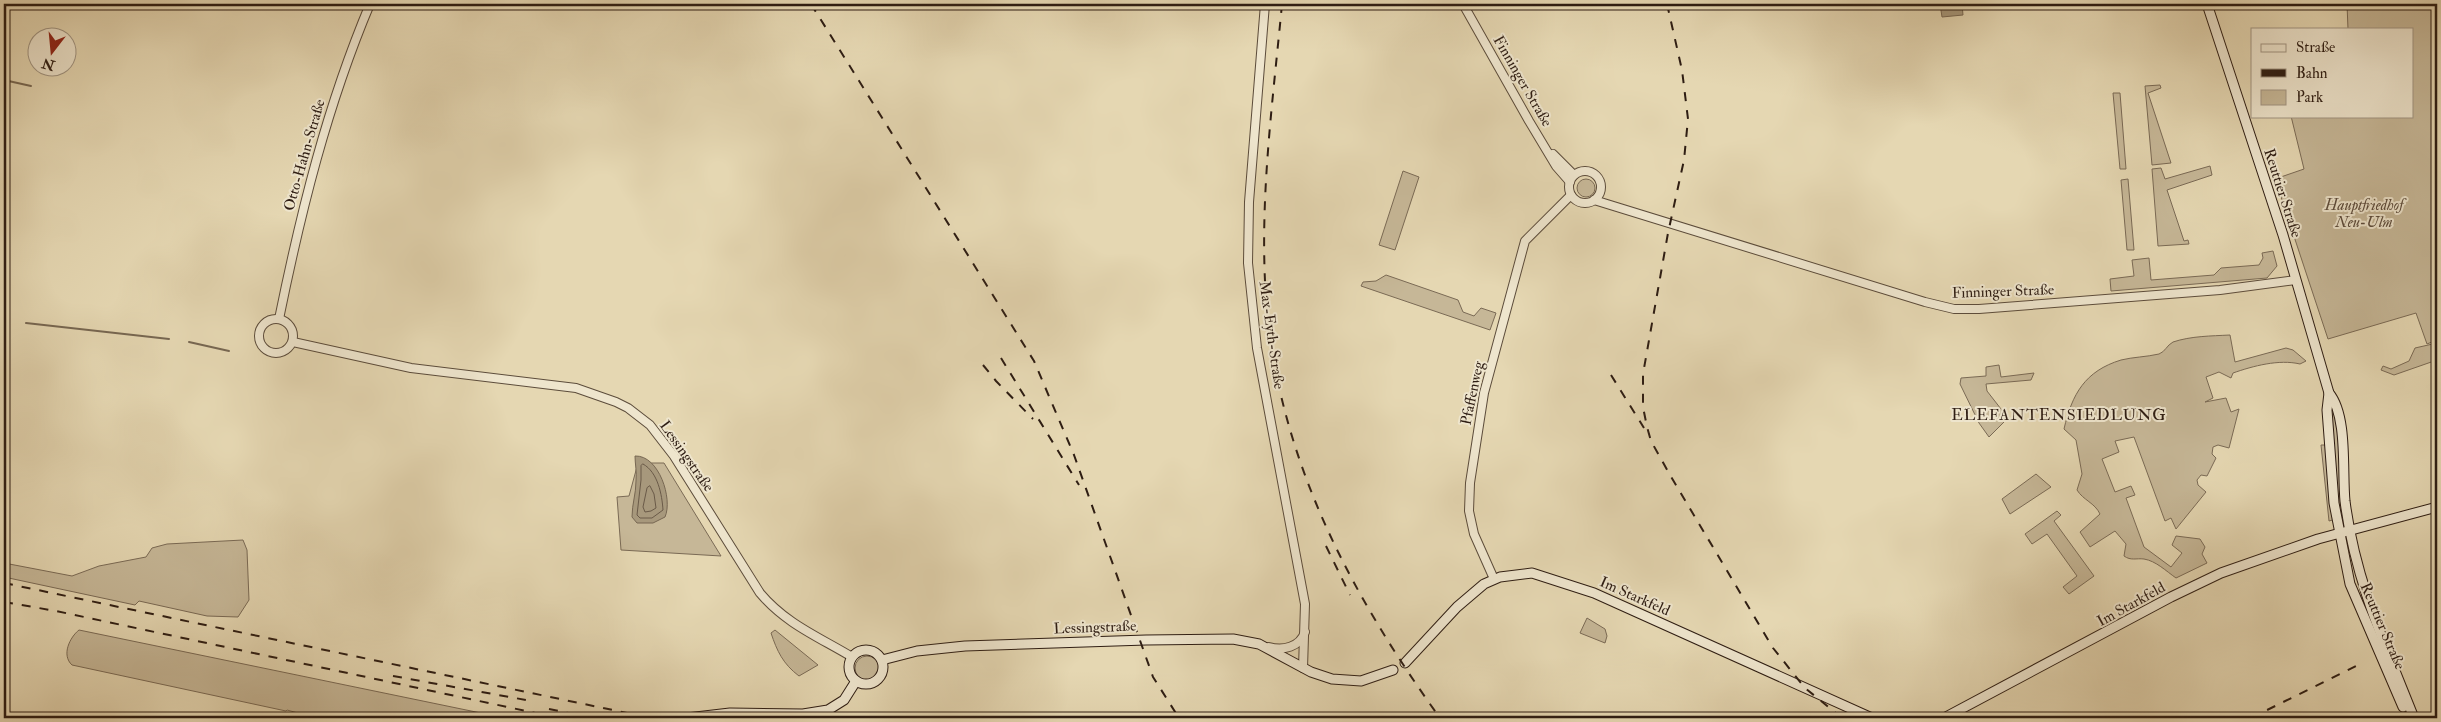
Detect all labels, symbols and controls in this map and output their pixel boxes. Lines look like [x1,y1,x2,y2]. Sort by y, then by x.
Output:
north arrow [28,28,78,78]
legend [2251,28,2414,118]
street label: Finninger Straße [1489,32,1556,130]
text: Straße [2296,38,2335,57]
text: N [40,54,58,74]
text: Bahn [2296,64,2328,83]
text: Park [2296,88,2323,107]
street label: Otto-Hahn-Straße [279,97,329,213]
street label: Reuttier Straße [2259,146,2306,240]
park label: Hauptfriedhof Neu-Ulm [2324,196,2407,232]
street label: Max-Eyth-Straße [1255,280,1289,390]
street label: Finninger Straße [1952,280,2054,303]
street label: Pfaffenweg [1456,359,1489,427]
district label: ELEFANTENSIEDLUNG [1951,405,2167,425]
street label: Lessingstraße [655,417,718,496]
street label: Im Starkfeld [1597,573,1674,621]
street label: Im Starkfeld [2094,578,2169,631]
street label: Reuttier Straße [2356,580,2409,673]
street label: Lessingstraße [1053,617,1137,638]

